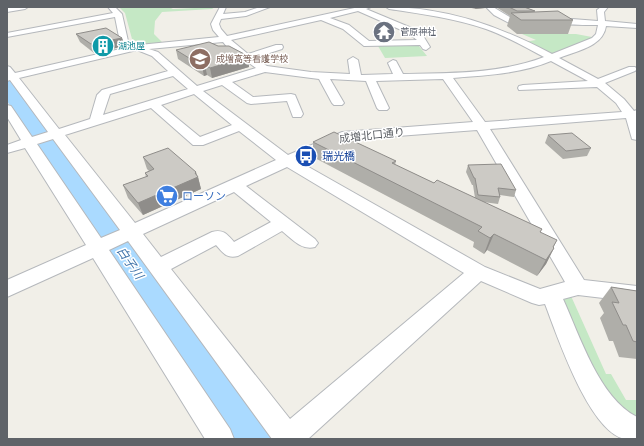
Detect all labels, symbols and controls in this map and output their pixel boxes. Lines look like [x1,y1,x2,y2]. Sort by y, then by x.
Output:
temple icon: 菅原神社 [371,19,397,45]
place label: 菅原神社 [400,26,436,37]
building icon: 湖池屋 [90,33,116,59]
place label: 湖池屋 [118,40,145,51]
school or university icon: 成増高等看護学校 [187,46,213,72]
place label: 成増高等看護学校 [216,53,288,64]
street label: 成増北口通り [338,125,405,144]
bus stop icon: 瑞光橋 [293,143,319,169]
place label: 瑞光橋 [322,149,355,162]
supermarket icon: ローソン [154,183,180,209]
place label: ローソン [182,189,226,202]
water label: 白子川 [114,244,148,283]

